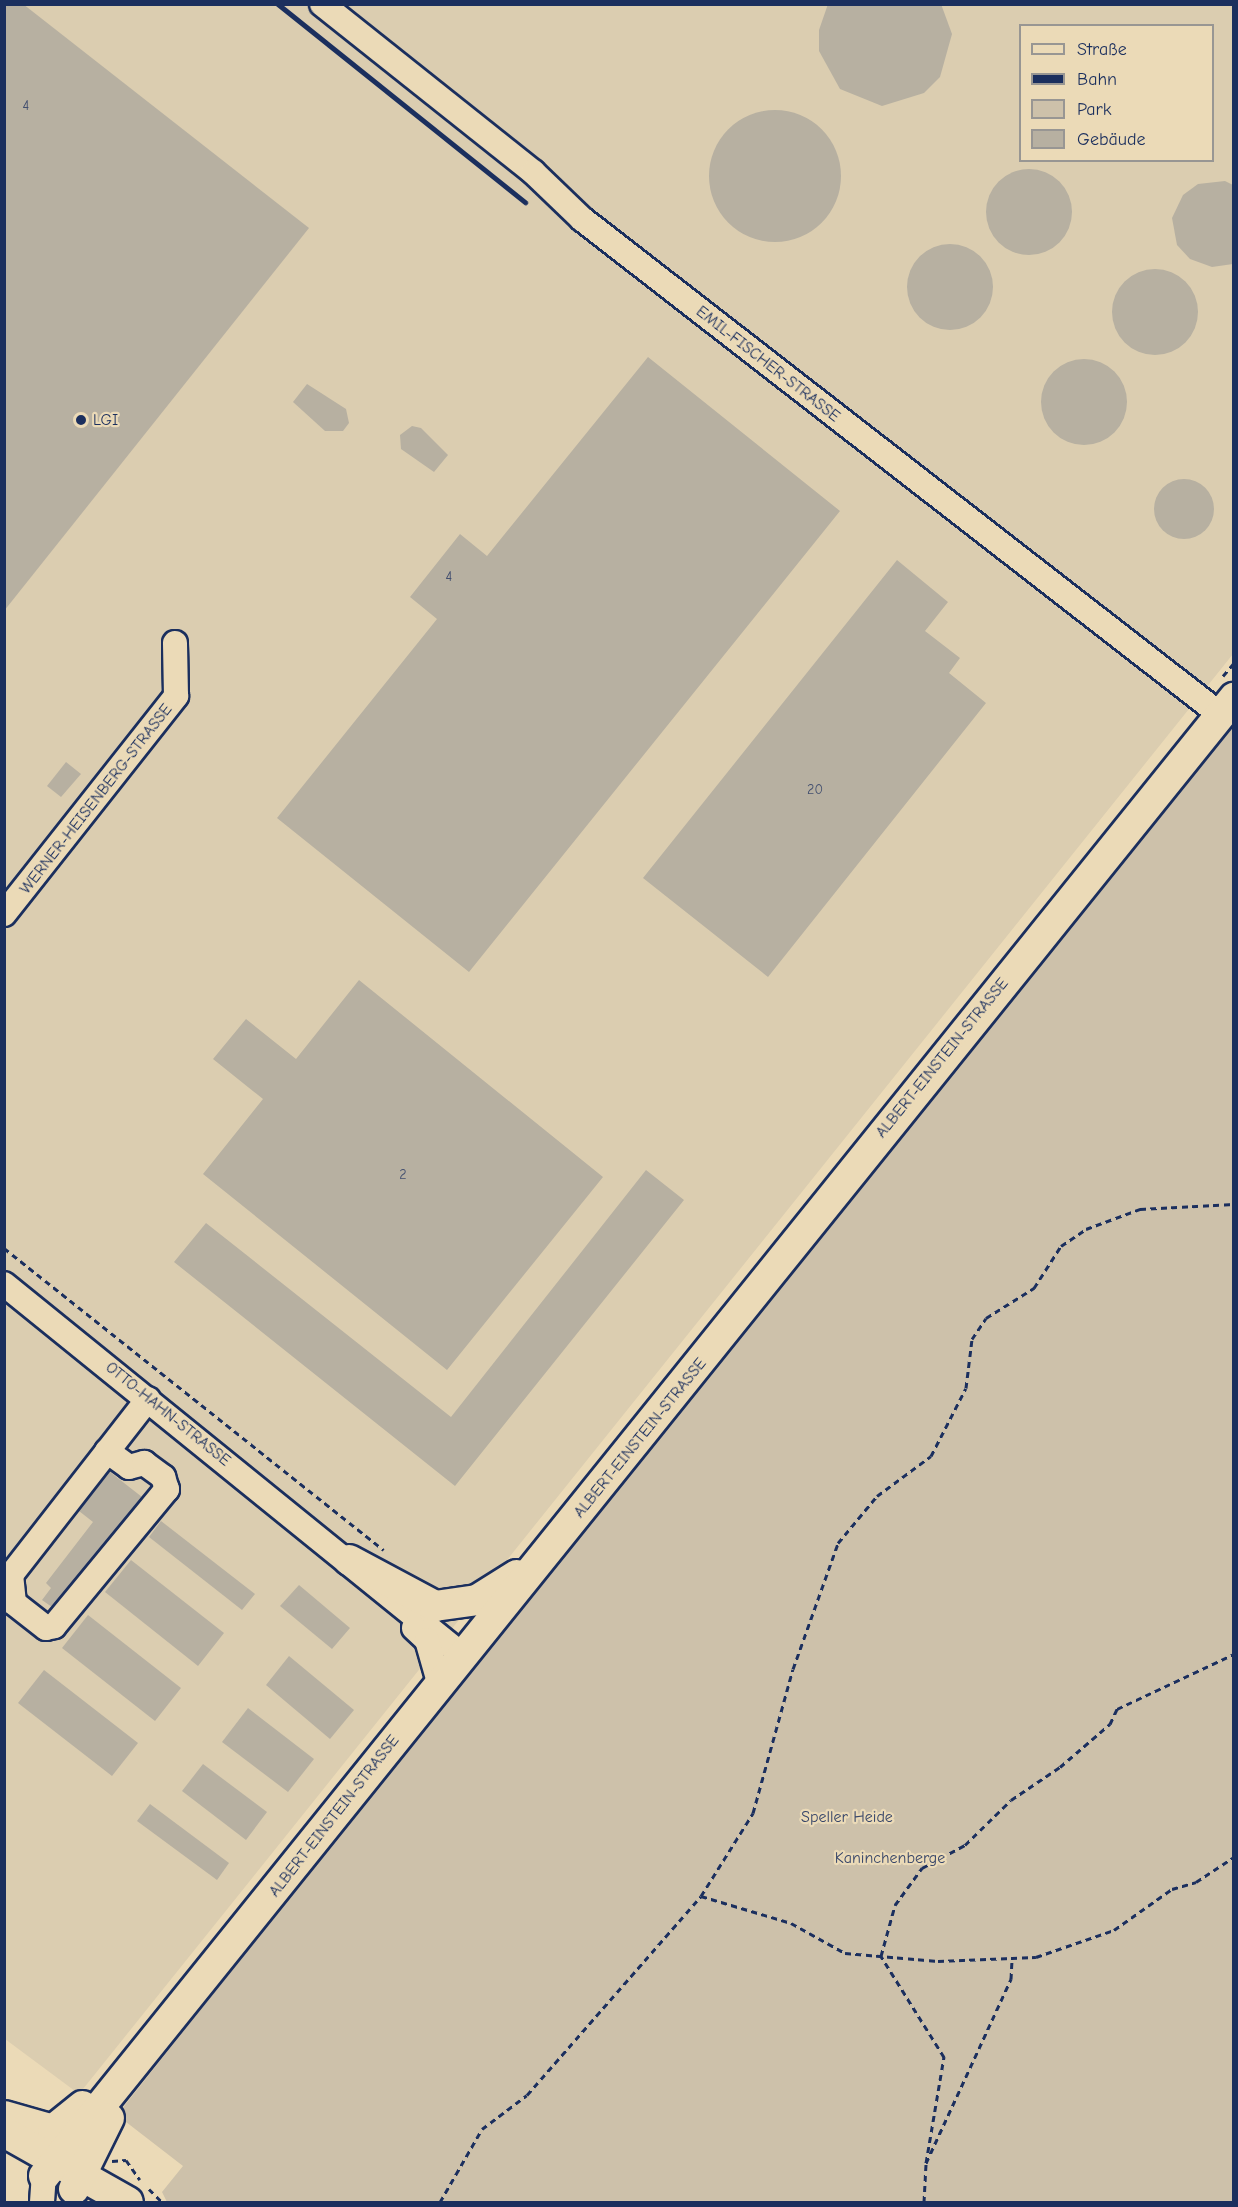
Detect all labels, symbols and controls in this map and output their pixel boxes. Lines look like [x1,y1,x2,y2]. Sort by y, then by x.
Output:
legend [1019,24,1214,162]
text: Straße [1077,39,1127,60]
text: Bahn [1077,69,1117,90]
house number: 4 [23,98,29,114]
text: Park [1077,99,1111,120]
text: Gebäude [1077,129,1146,150]
street label: EMIL-FISCHER-STRASSE [692,302,844,426]
place label: LGI [93,410,118,430]
marker: LGI [74,413,88,427]
house number: 4 [446,569,452,585]
street label: WERNER-HEISENBERG-STRASSE [16,700,176,898]
house number: 20 [807,782,823,798]
street label: ALBERT-EINSTEIN-STRASSE [872,974,1012,1142]
house number: 2 [399,1167,407,1183]
street label: ALBERT-EINSTEIN-STRASSE [570,1354,710,1522]
street label: OTTO-HAHN-STRASSE [102,1358,234,1470]
street label: ALBERT-EINSTEIN-STRASSE [265,1731,403,1901]
park label: Speller Heide [801,1807,893,1827]
park label: Kaninchenberge [835,1848,945,1868]

